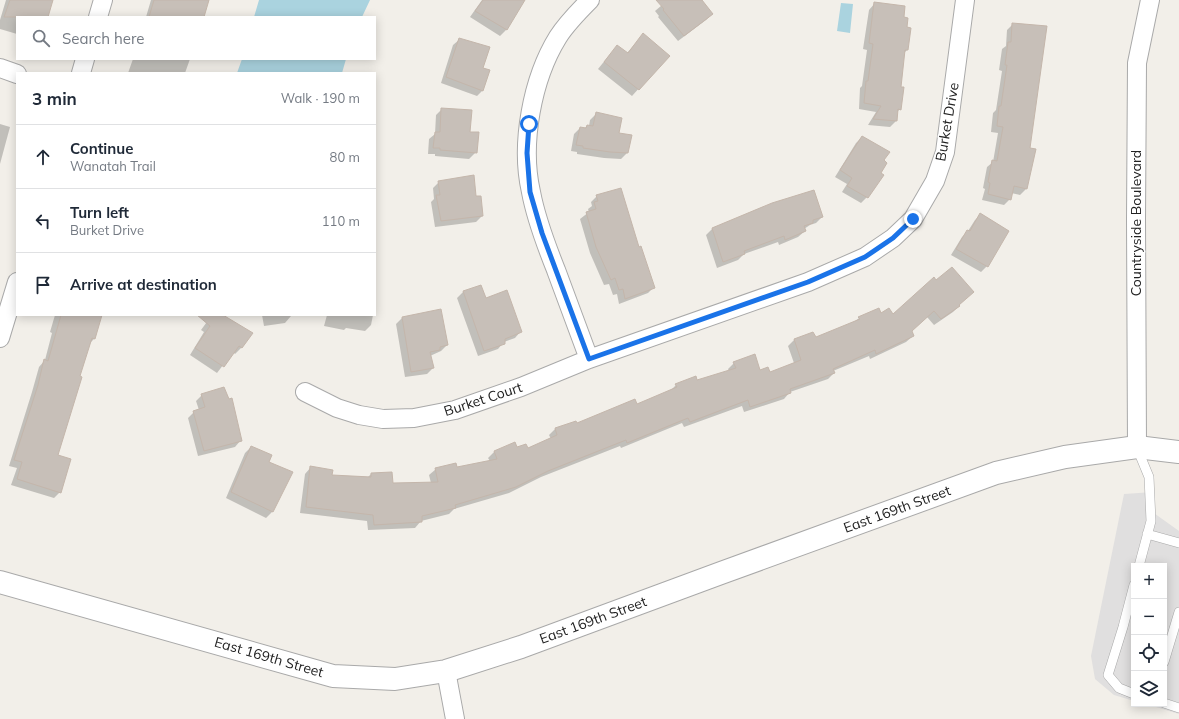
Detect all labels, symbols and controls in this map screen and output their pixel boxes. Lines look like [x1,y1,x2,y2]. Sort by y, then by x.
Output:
search box [16,16,376,60]
icon: search [30,27,52,49]
text: Search here [62,29,144,48]
street label: Burket Drive [931,81,963,163]
text: 3 min [32,88,77,109]
text: Walk · 190 m [281,90,360,106]
route start [520,115,538,133]
text: Continue [70,139,133,158]
icon: ahead [32,146,54,168]
text: 80 m [330,149,360,165]
street label: Countryside Boulevard [1127,150,1145,296]
text: Wanatah Trail [70,158,156,174]
text: Turn left [70,203,129,222]
icon: left [32,210,54,232]
route end [904,210,922,228]
text: 110 m [322,213,360,229]
text: Burket Drive [70,222,144,238]
icon: arrive [32,274,54,296]
text: Arrive at destination [70,275,217,294]
street label: Burket Court [442,378,525,420]
street label: East 169th Street [841,481,953,537]
map controls [1131,563,1167,707]
button: + [1131,563,1167,599]
street label: East 169th Street [537,592,649,648]
button: − [1131,599,1167,635]
street label: East 169th Street [212,633,326,681]
button: locate [1131,635,1167,671]
button: layers [1131,671,1167,707]

